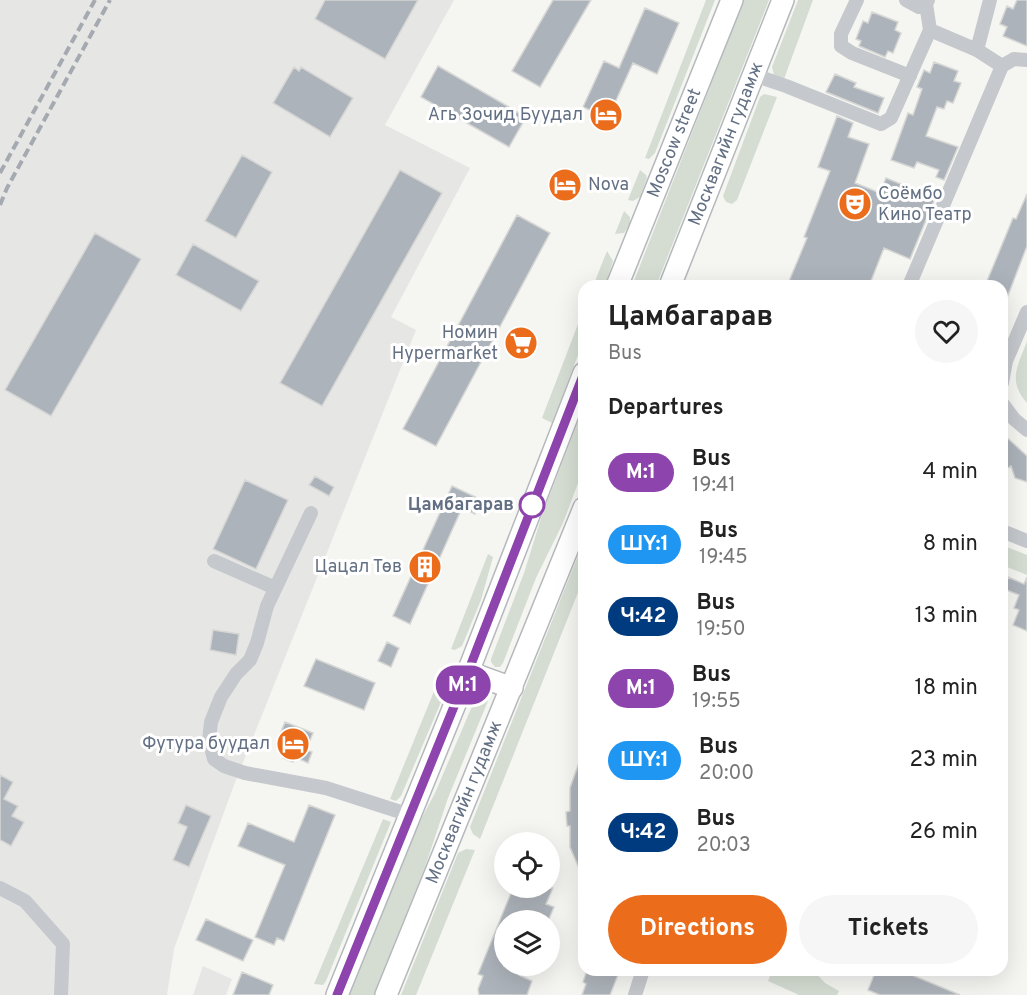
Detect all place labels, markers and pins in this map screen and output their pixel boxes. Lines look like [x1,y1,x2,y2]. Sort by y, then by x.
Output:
hotel icon: Агь 3очид Буудал [588,97,624,133]
place label: Агь 3очид Буудал [428,104,583,127]
hotel icon: Nova [547,167,583,203]
place label: Nova [588,174,629,197]
place label: Соёмбо Кино Театр [878,183,972,227]
theatre icon: Соёмбо Кино Театр [837,186,873,222]
place label: Номин Hyрermarket [392,322,498,366]
supermarket icon: Номин Hyрermarket [503,325,539,361]
marker: Цамбагарав [519,492,545,518]
place label: Цамбагарав [408,494,514,517]
building icon: Цацал Төв [407,549,443,585]
place label: Цацал Төв [315,556,402,579]
hotel icon: Футура буудал [275,726,311,762]
place label: Футура буудал [142,733,270,756]

